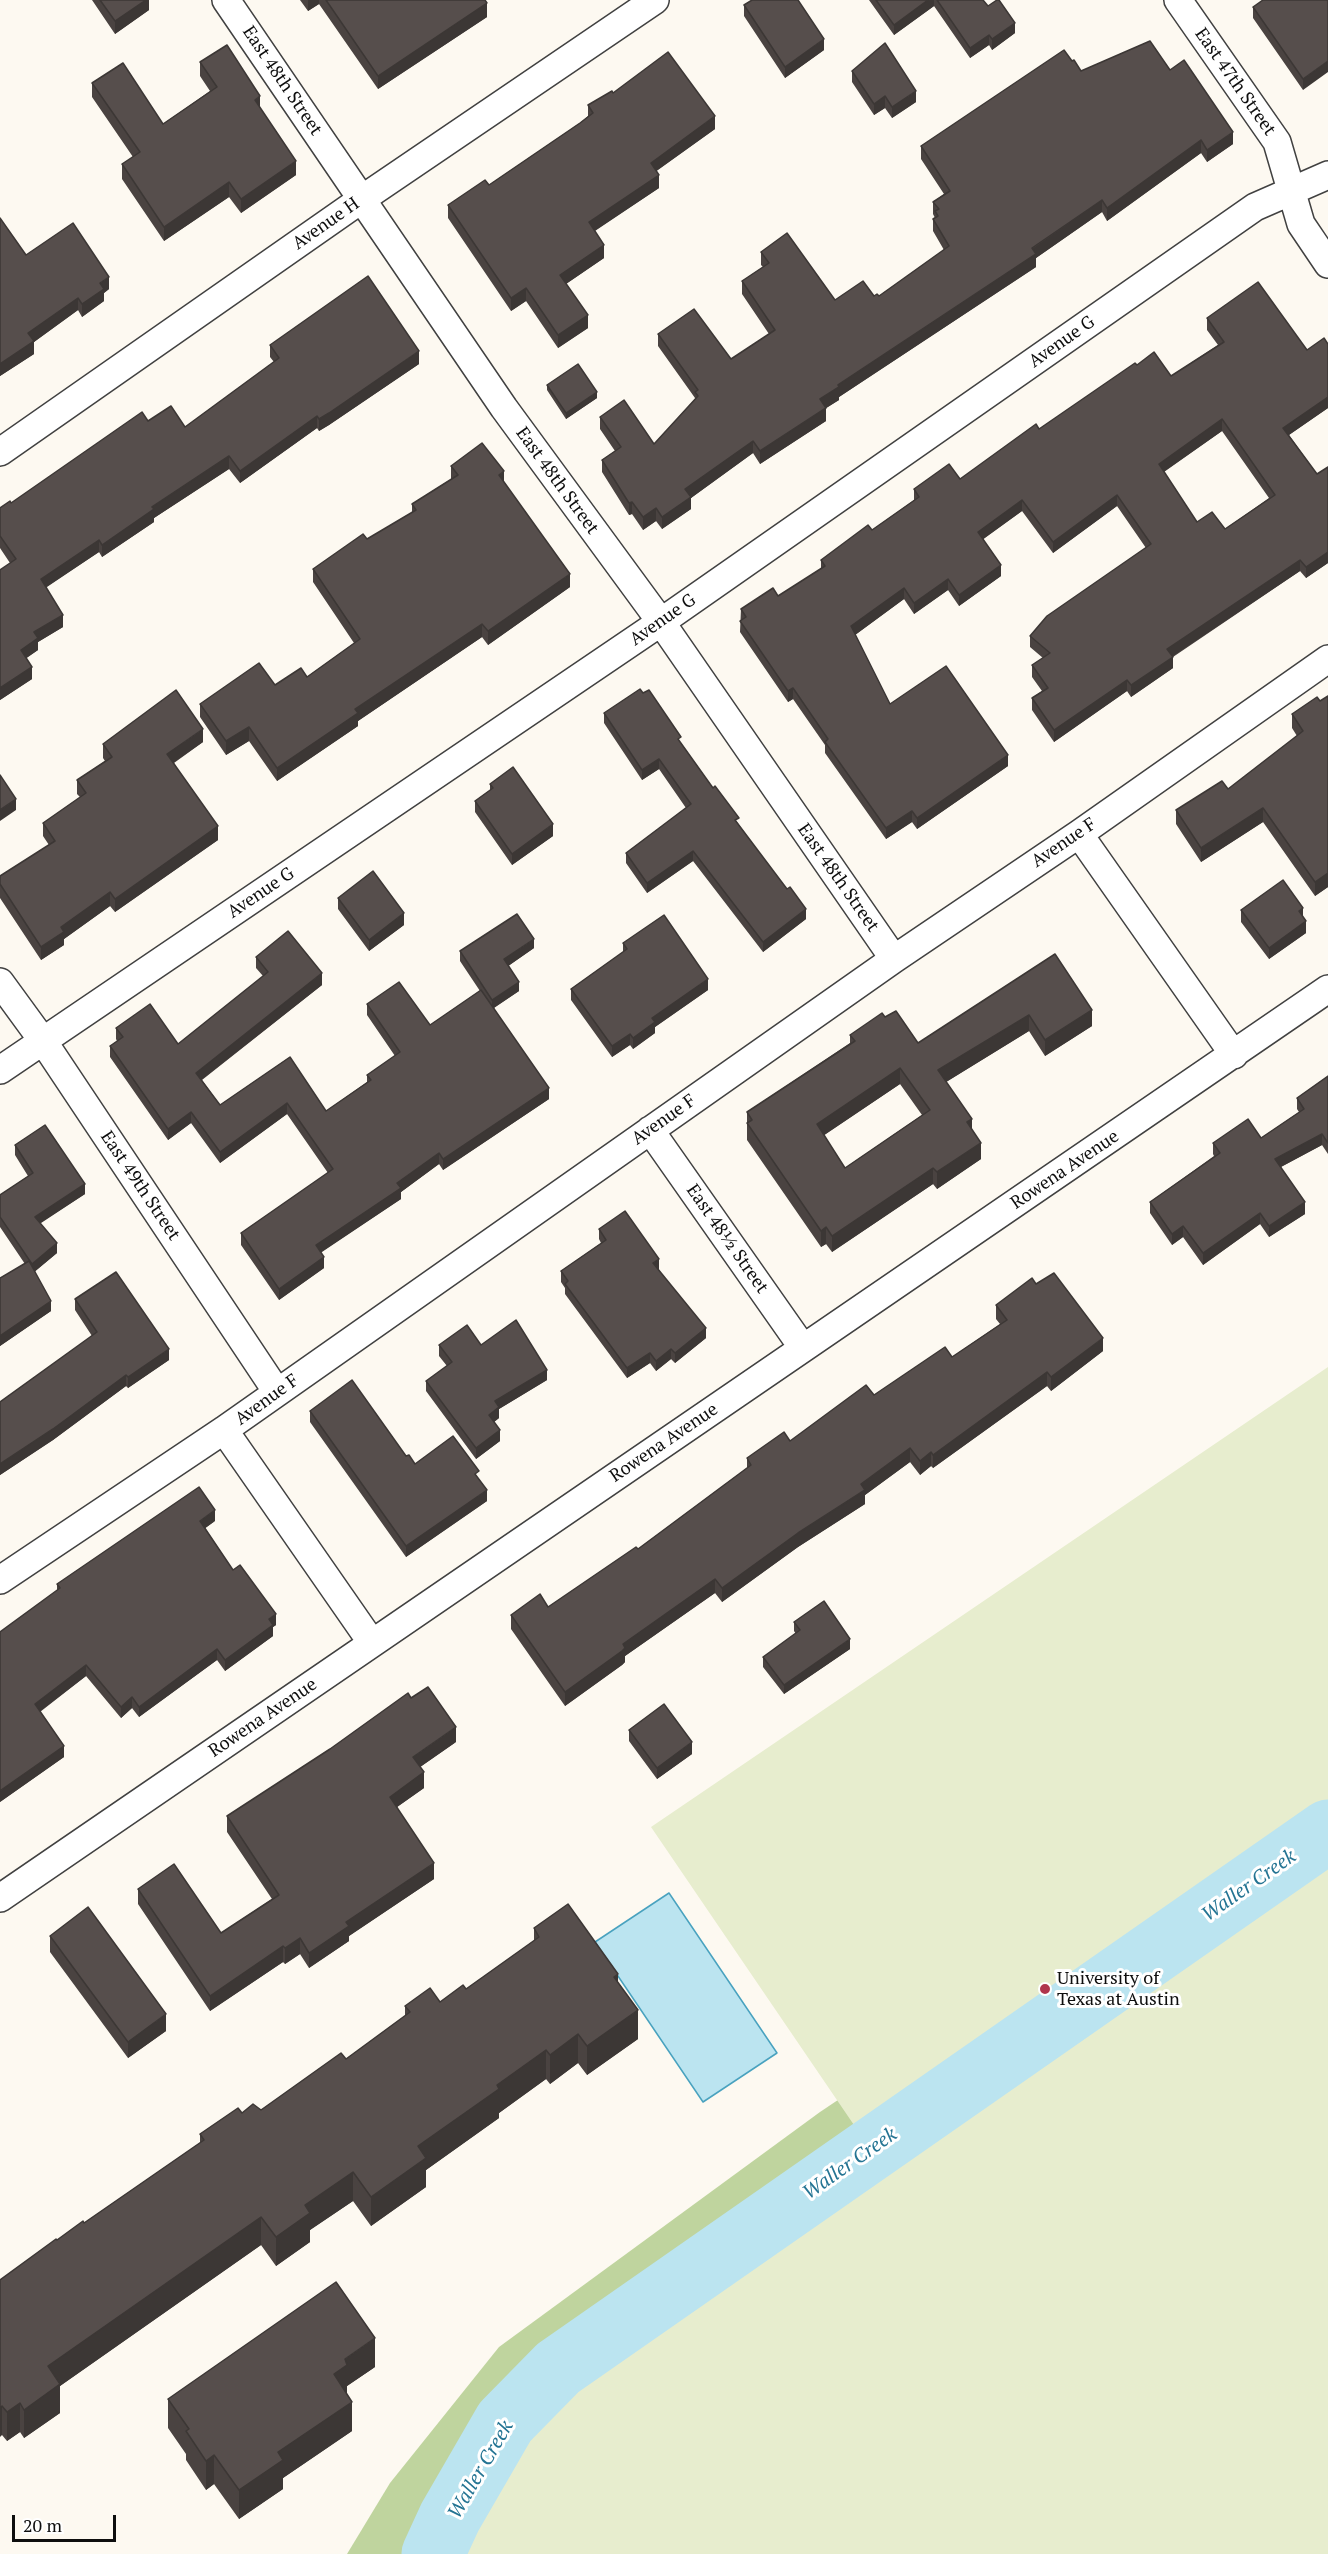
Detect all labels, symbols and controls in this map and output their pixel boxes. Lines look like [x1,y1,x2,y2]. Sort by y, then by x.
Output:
street label: East 48th Street [237,22,327,140]
street label: East 47th Street [1190,24,1280,140]
street label: Avenue H [289,193,363,255]
street label: Avenue G [1025,311,1099,373]
street label: East 48th Street [511,423,603,539]
street label: Avenue G [626,589,700,651]
street label: Avenue F [1028,814,1100,872]
street label: East 48th Street [793,820,883,936]
street label: Avenue G [224,863,298,923]
street label: Avenue F [628,1090,700,1150]
street label: Rowena Avenue [1007,1126,1123,1214]
street label: East 49th Street [95,1127,185,1245]
street label: East 48½ Street [681,1180,773,1298]
street label: Avenue F [231,1370,303,1430]
street label: Rowena Avenue [606,1399,722,1487]
street label: Rowena Avenue [205,1674,321,1762]
water label: Waller Creek [1197,1845,1301,1927]
place label: University of Texas at Austin [1057,1968,1180,2010]
marker: University of Texas at Austin [1038,1982,1052,1996]
water label: Waller Creek [798,2123,902,2205]
water label: Waller Creek [443,2417,519,2523]
scale bar [15,2503,118,2541]
text: 20 m [23,2513,62,2537]

